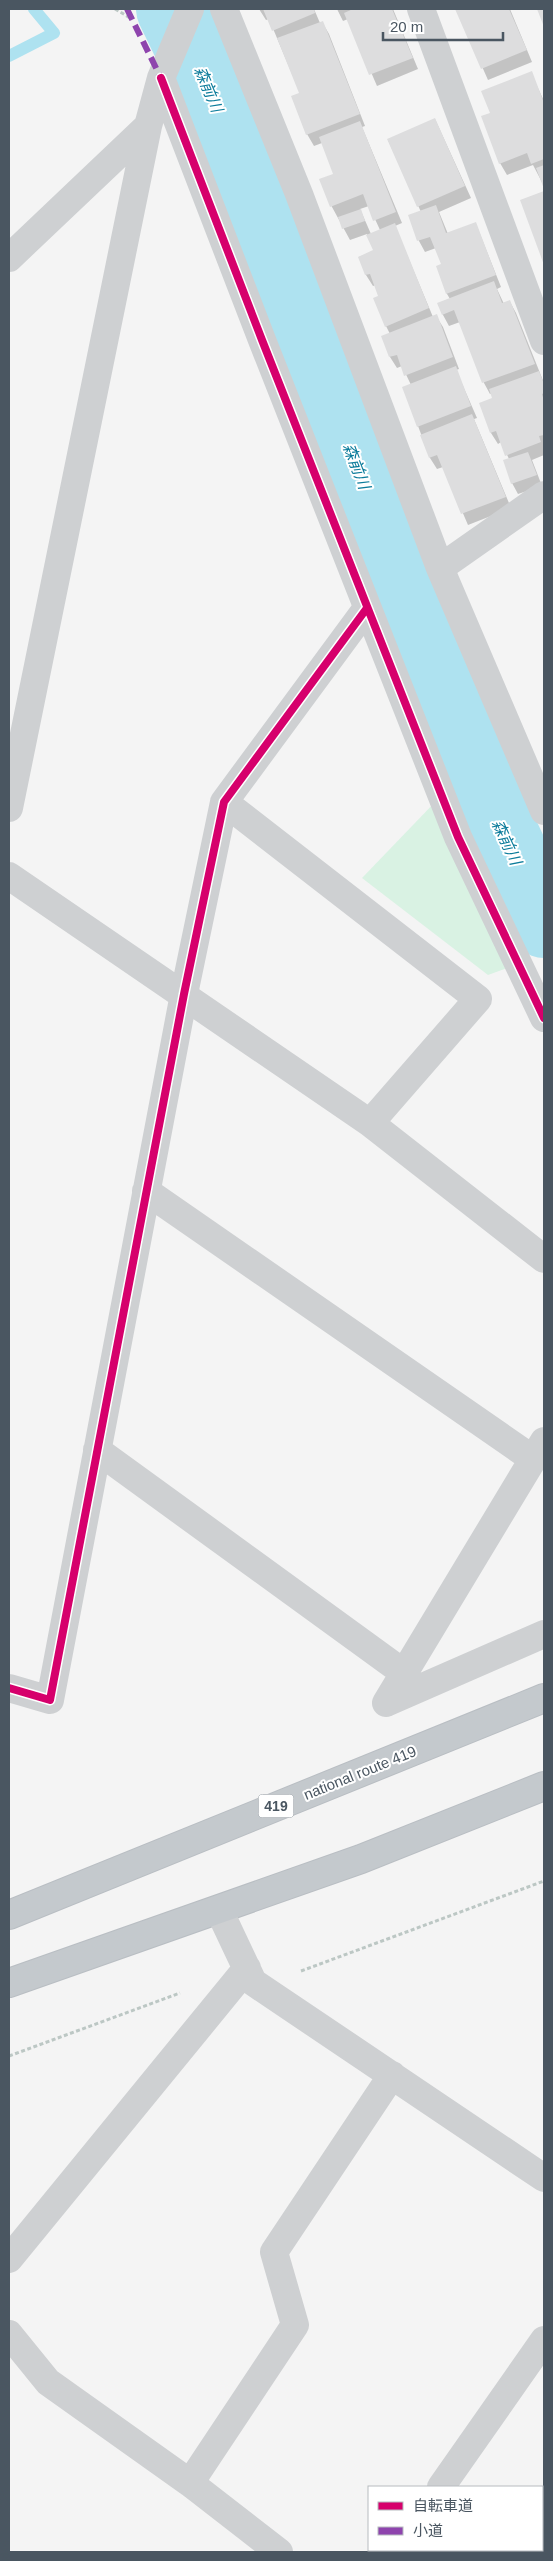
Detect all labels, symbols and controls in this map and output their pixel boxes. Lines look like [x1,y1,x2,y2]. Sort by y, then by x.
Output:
scale bar [383,10,503,42]
text: 20 m [390,18,423,35]
water label: 森前川 [191,64,227,116]
water label: 森前川 [340,441,374,493]
water label: 森前川 [489,817,525,869]
street label: national route 419 [301,1742,419,1803]
road number: 419 [258,1794,294,1818]
legend [368,2486,543,2551]
text: 自転車道 [413,2497,473,2514]
text: 小道 [413,2522,443,2539]

